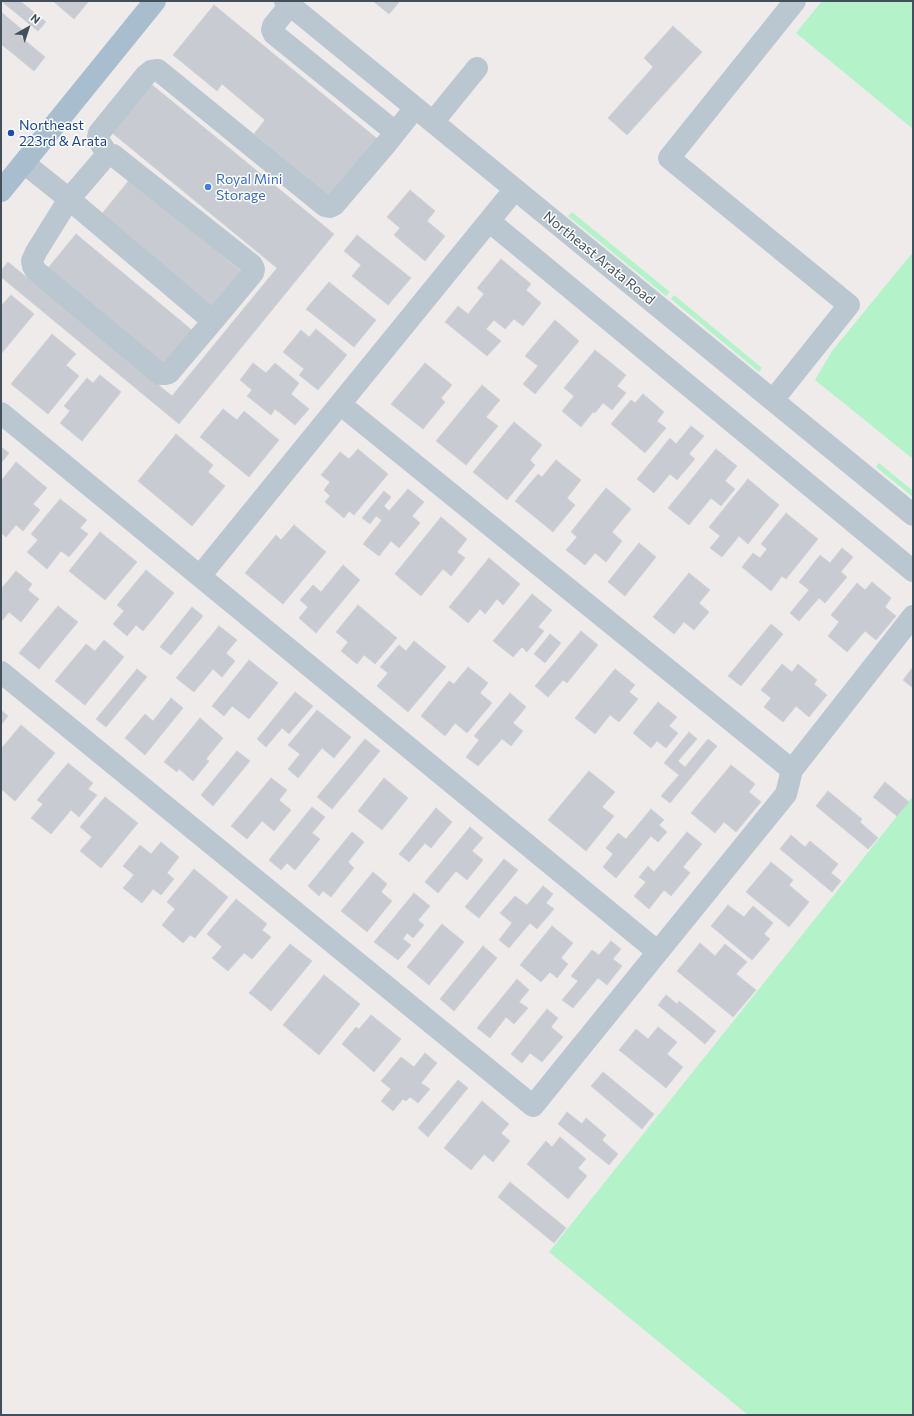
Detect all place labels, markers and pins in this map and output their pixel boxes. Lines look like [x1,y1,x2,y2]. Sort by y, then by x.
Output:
place label: Northeast 223rd & Arata [19,117,107,150]
marker: Northeast 223rd & Arata [6,128,16,138]
place label: Royal Mini Storage [216,171,282,204]
marker: Royal Mini Storage [203,182,213,192]

